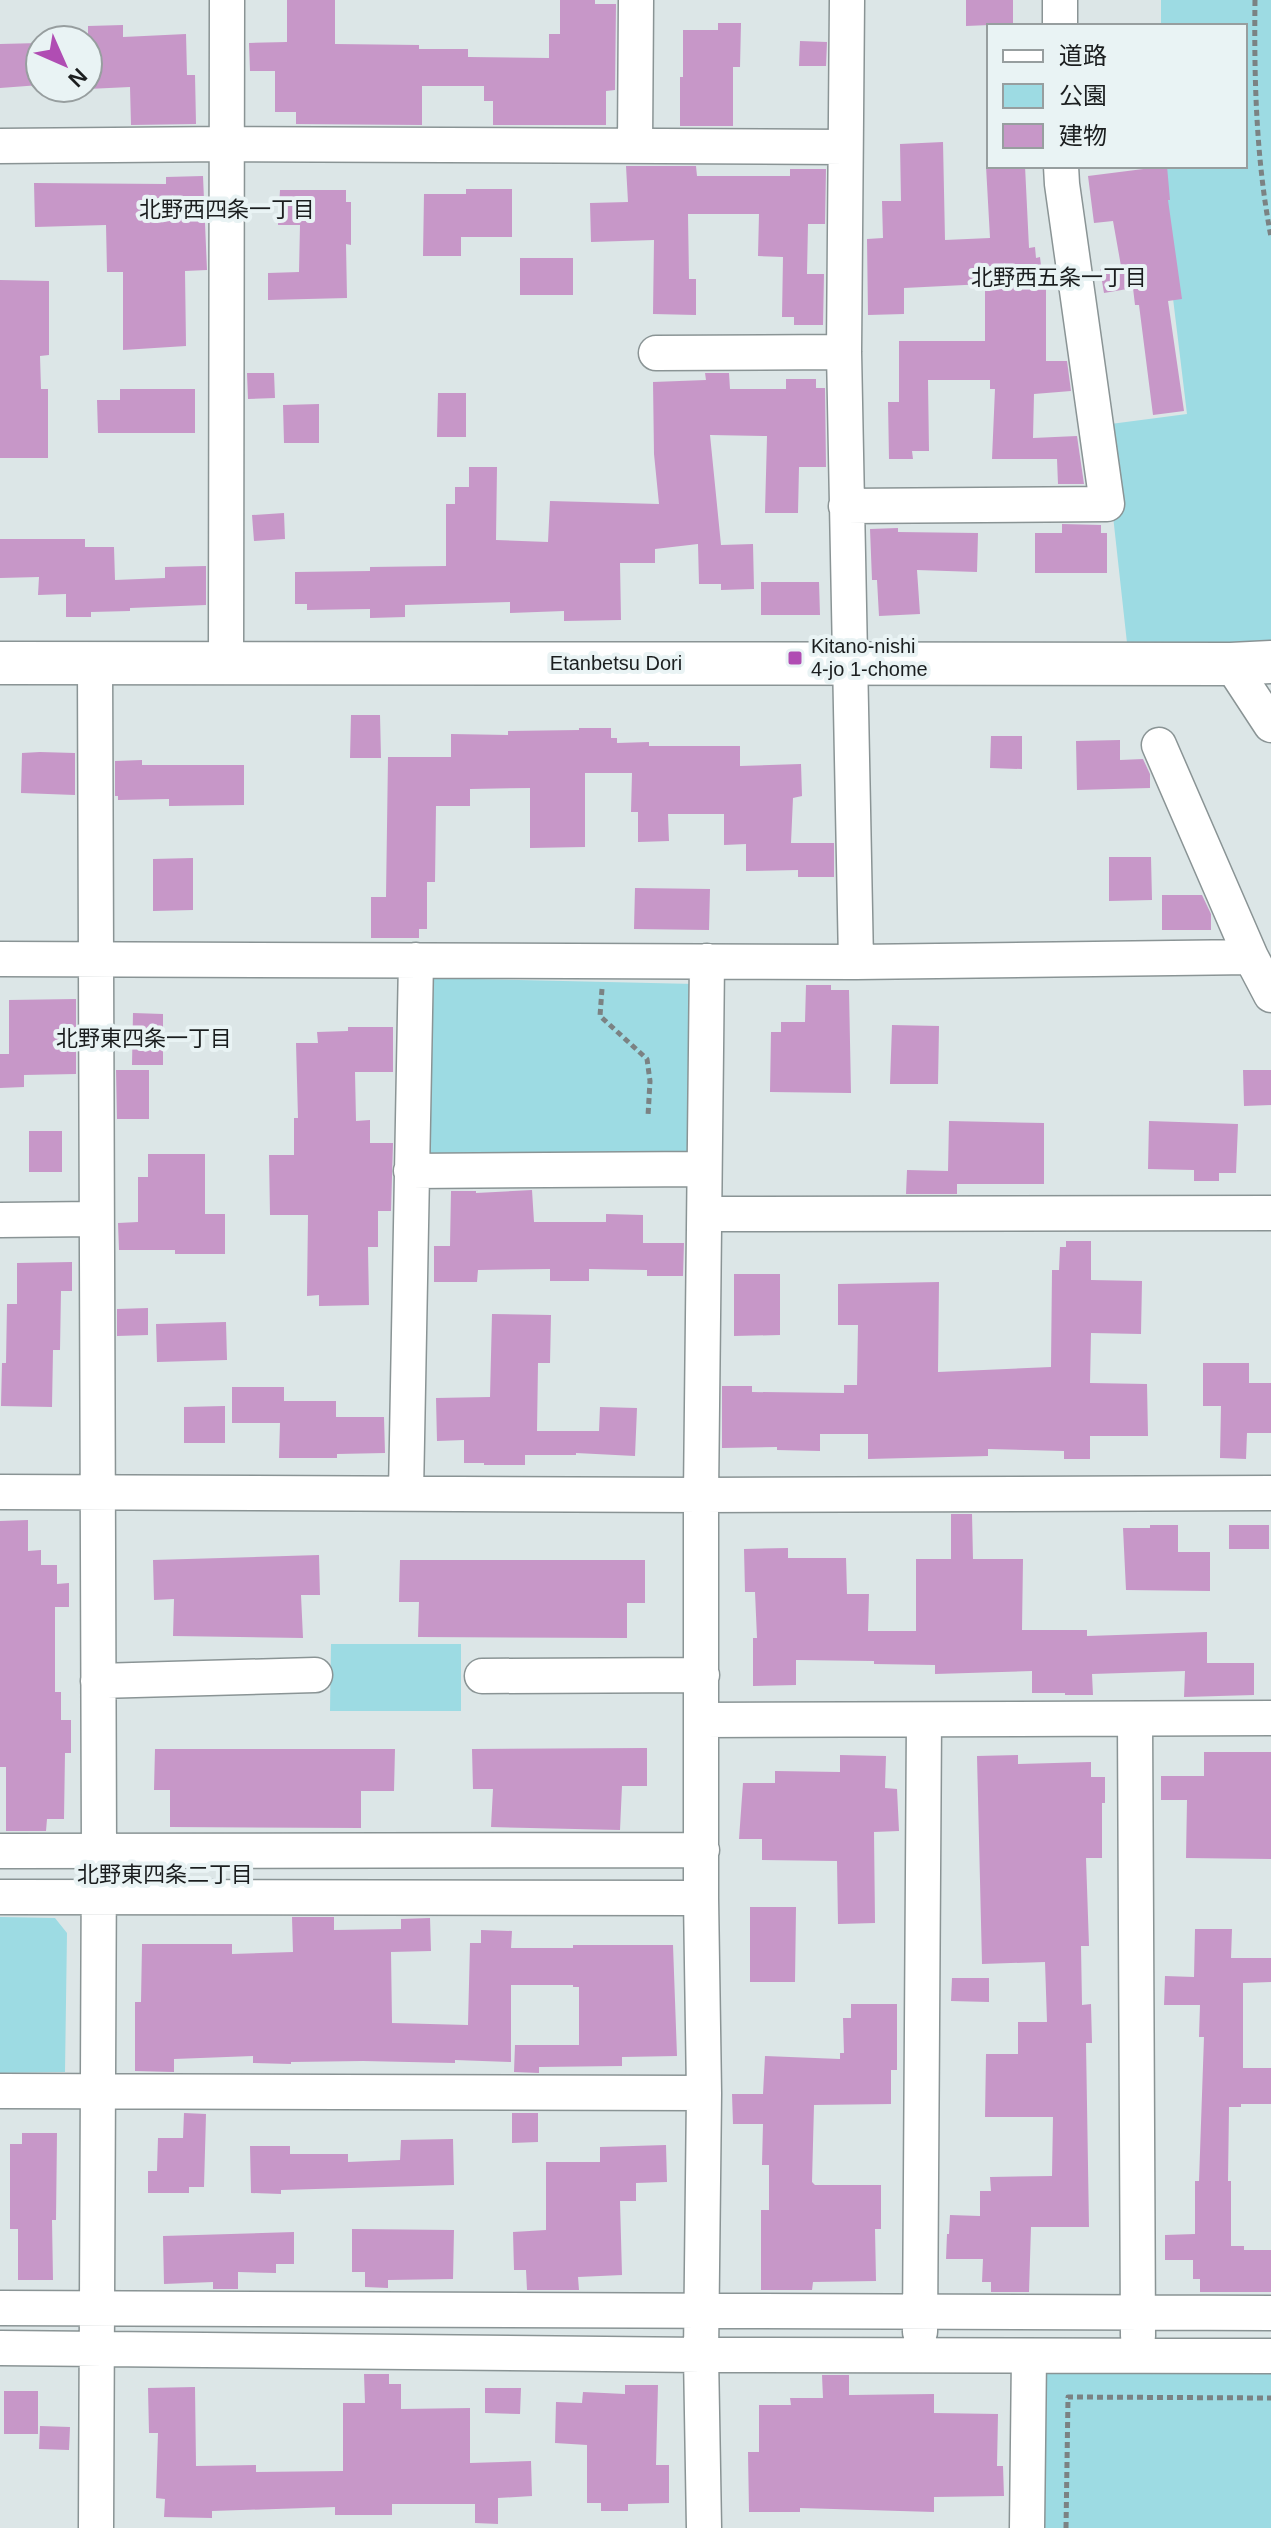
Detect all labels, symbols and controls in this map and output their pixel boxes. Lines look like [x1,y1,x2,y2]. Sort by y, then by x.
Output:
north arrow [24,24,104,104]
legend [987,24,1247,168]
text: 道路 [1059,42,1107,69]
text: N [63,63,92,92]
text: 公園 [1059,82,1107,109]
text: 建物 [1059,122,1107,149]
district label: 北野西四条一丁目 [139,197,315,222]
district label: 北野西五条一丁目 [971,265,1147,290]
place label: Kitano-nishi 4-jo 1-chome [811,635,928,680]
marker: Kitano-nishi 4-jo 1-chome [786,649,804,667]
street label: Etanbetsu Dori [550,652,682,674]
district label: 北野東四条一丁目 [56,1026,232,1051]
district label: 北野東四条二丁目 [77,1862,253,1887]

